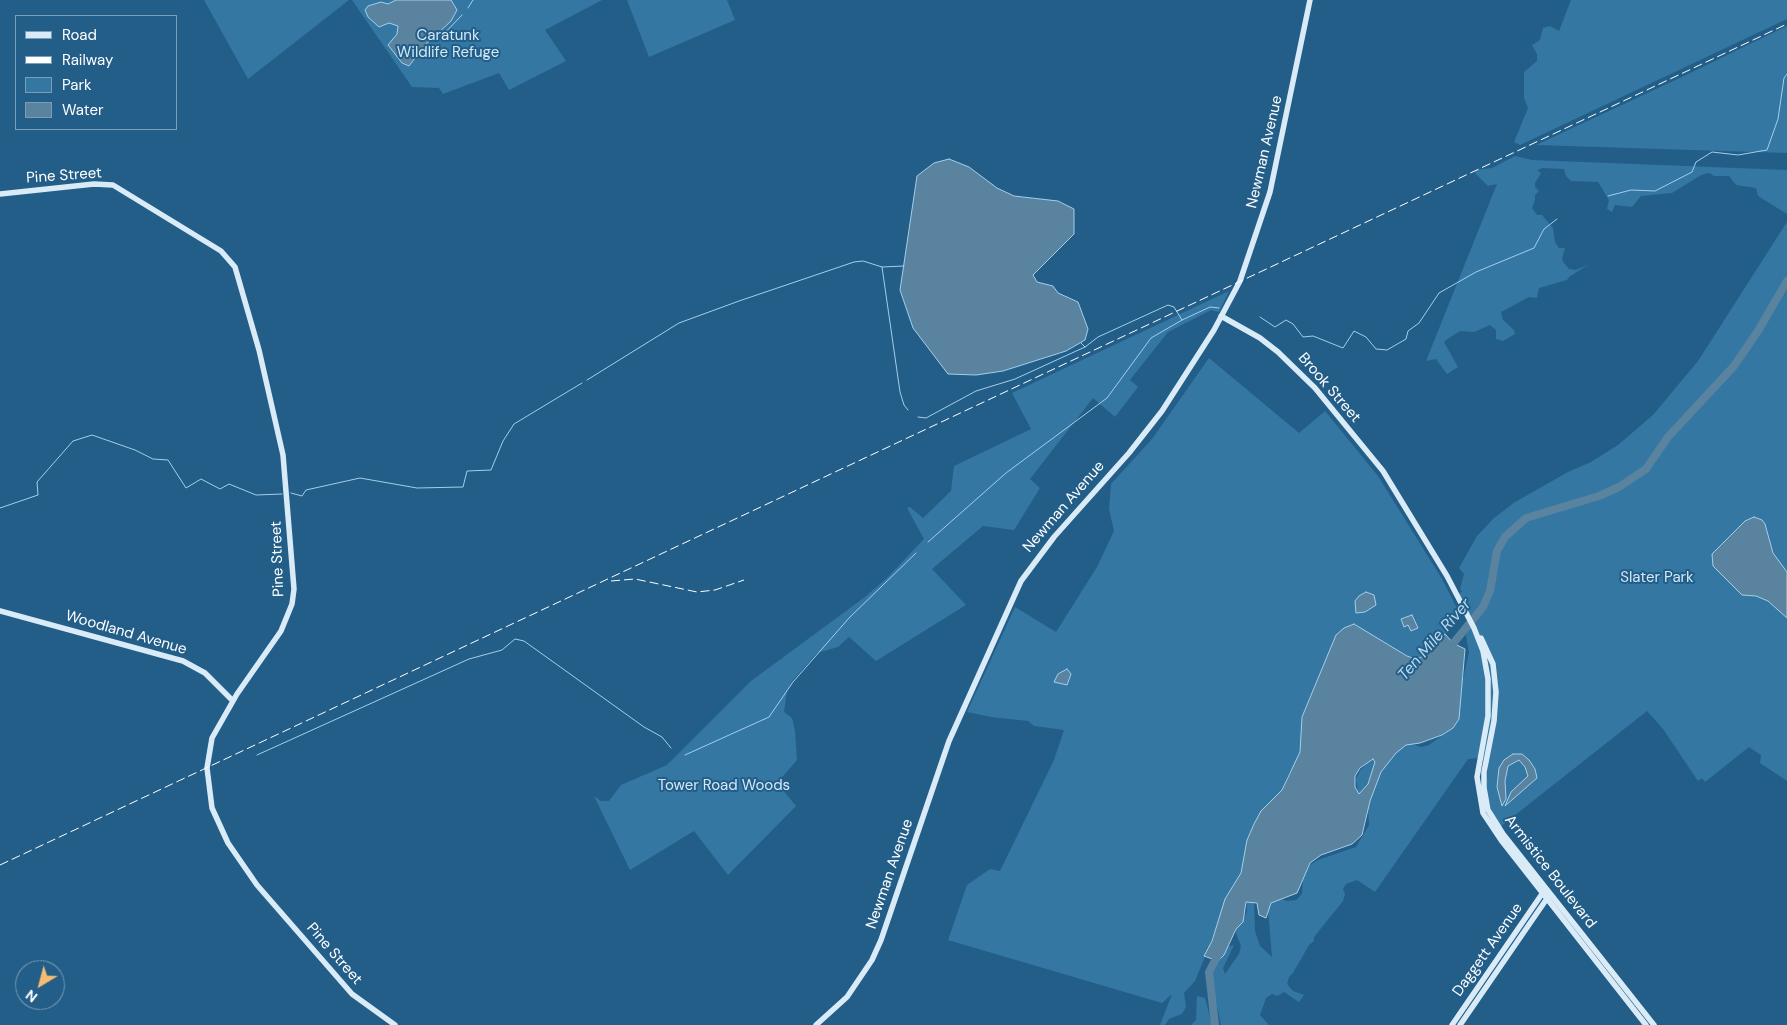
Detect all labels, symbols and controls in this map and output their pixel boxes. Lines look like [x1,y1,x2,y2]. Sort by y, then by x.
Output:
legend [15,15,178,130]
text: Road [62,25,97,45]
park label: Caratunk Wildlife Refuge [397,27,499,62]
text: Railway [62,50,113,70]
text: Park [62,75,92,95]
street label: Newman Avenue [1243,94,1287,210]
text: Water [62,100,103,120]
street label: Pine Street [25,164,103,188]
street label: Brook Street [1294,350,1364,426]
street label: Newman Avenue [1019,458,1109,556]
street label: Pine Street [268,521,288,597]
park label: Slater Park [1620,569,1694,587]
water label: Ten Mile River [1394,595,1476,685]
street label: Woodland Avenue [63,607,189,659]
park label: Tower Road Woods [658,777,790,795]
street label: Armistice Boulevard [1500,812,1600,932]
street label: Newman Avenue [863,817,917,931]
street label: Daggett Avenue [1449,900,1527,1000]
street label: Pine Street [302,919,366,989]
north arrow [15,960,65,1010]
text: N [22,986,41,1006]

